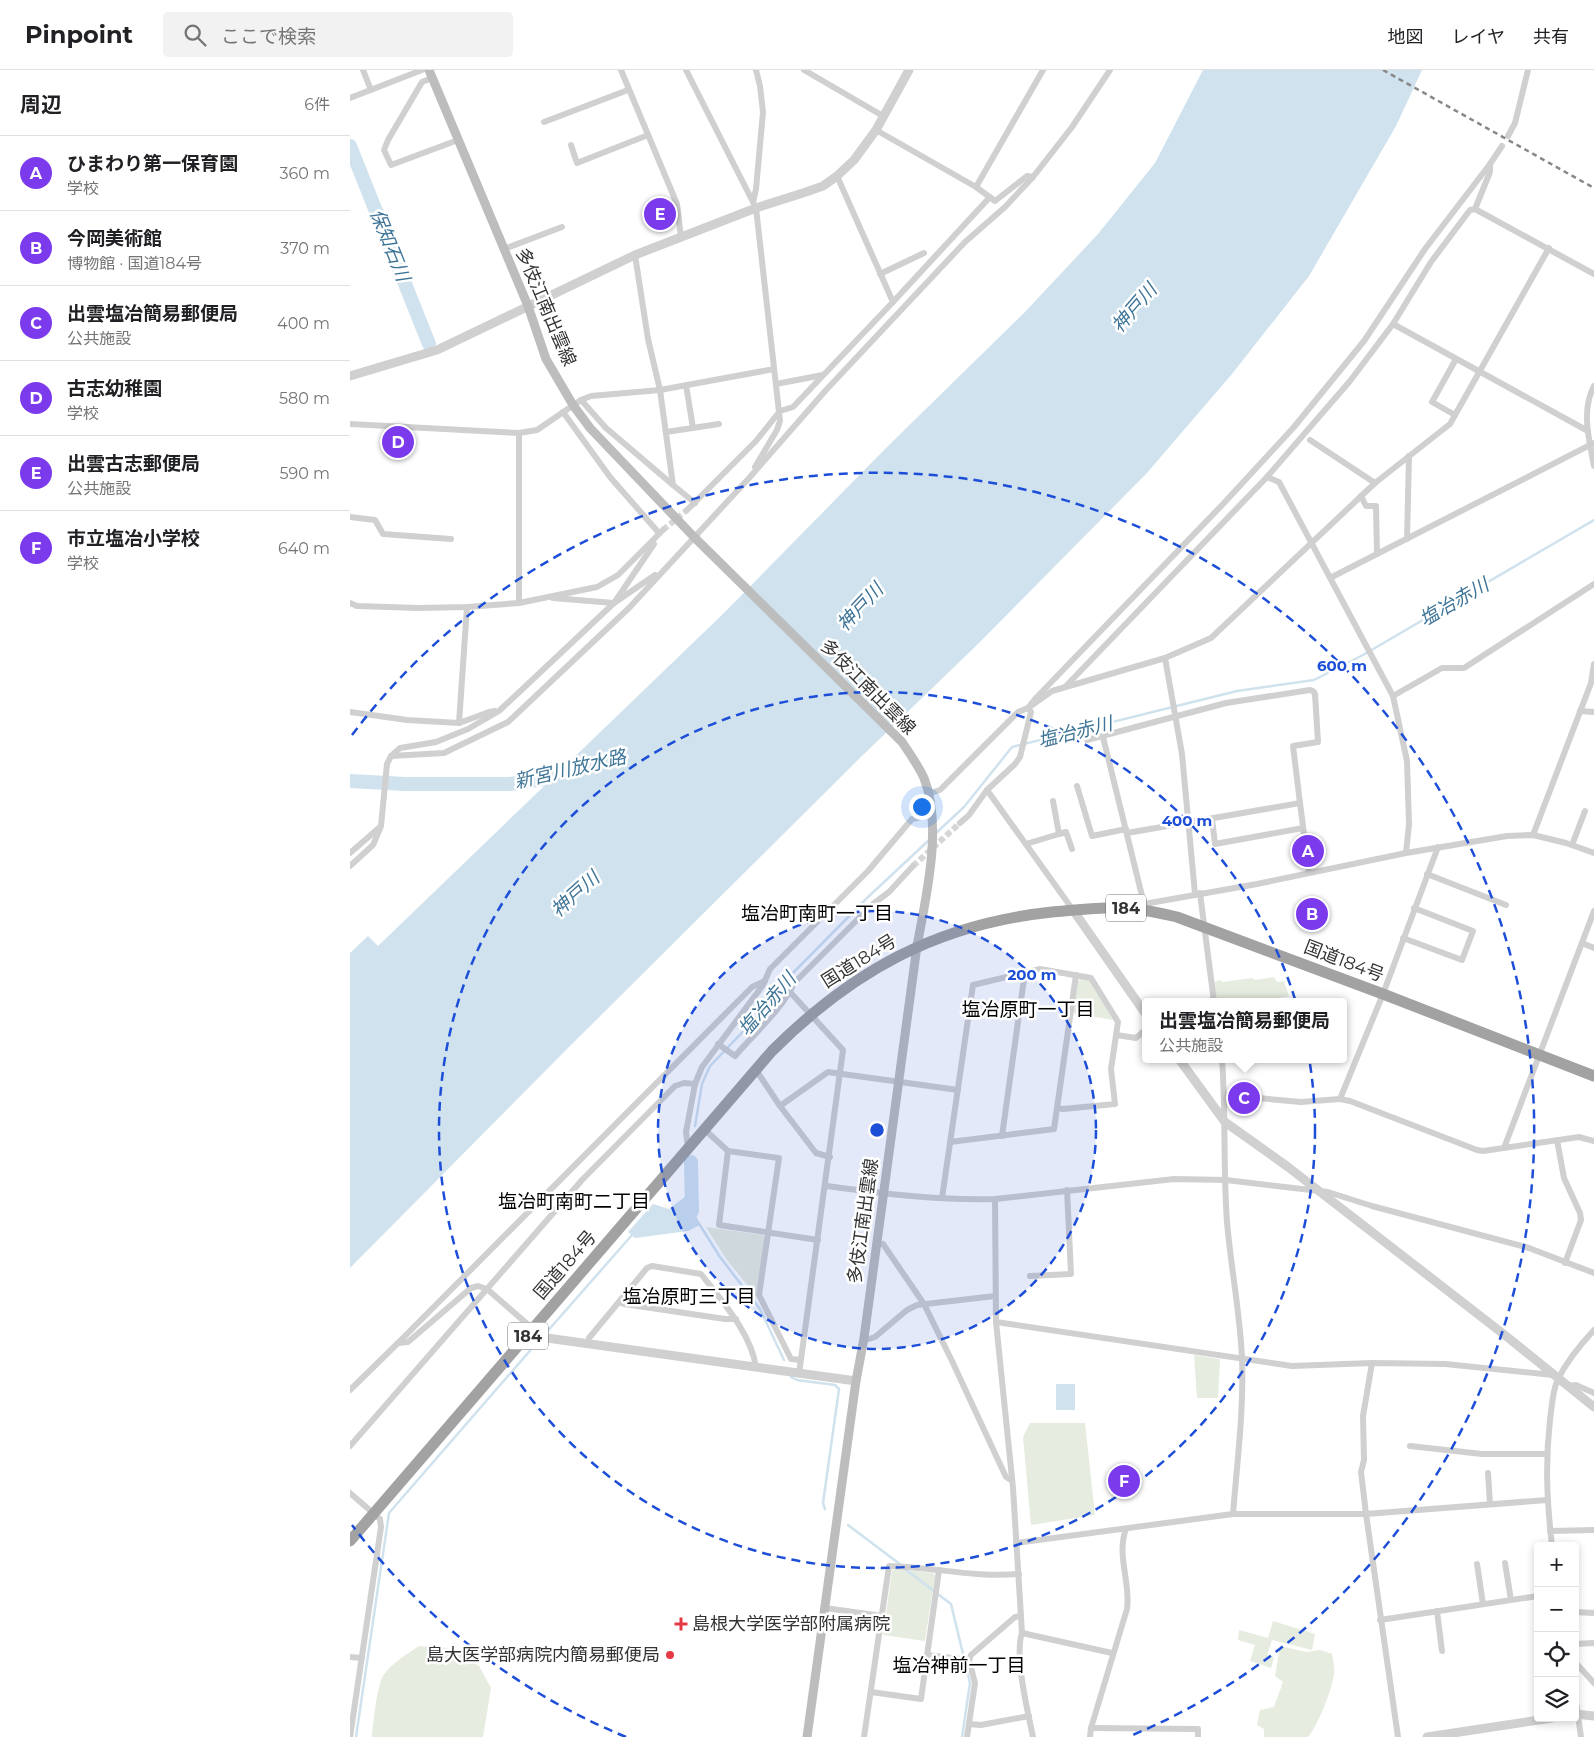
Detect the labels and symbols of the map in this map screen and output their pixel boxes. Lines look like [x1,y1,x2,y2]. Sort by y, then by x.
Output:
pin: E [644,195,676,233]
water label: 保知石川 [365,205,416,286]
street label: 多伎江南出雲線 [511,245,581,369]
water label: 神戸川 [1107,277,1163,337]
pin: D [382,423,414,461]
water label: 塩冶赤川 [1415,572,1494,631]
water label: 神戸川 [832,577,889,636]
street label: 多伎江南出雲線 [816,635,920,739]
text: 600 m [1317,656,1367,675]
water label: 塩冶赤川 [1035,711,1117,752]
water label: 新宮川放水路 [512,745,630,793]
your location [909,794,935,820]
text: 400 m [1162,811,1212,830]
pin: A [1292,832,1324,870]
water label: 神戸川 [546,865,605,922]
road number: 184 [1106,894,1146,921]
pin: B [1296,895,1328,933]
district label: 塩冶町南町一丁目 [741,902,893,925]
street label: 国道184号 [818,929,900,993]
street label: 国道184号 [1301,936,1387,986]
text: 200 m [1007,965,1057,984]
water label: 塩冶赤川 [733,966,802,1040]
district label: 塩冶原町一丁目 [961,998,1095,1021]
pin: C [1228,1079,1260,1117]
centre of rings [868,1121,886,1139]
street label: 多伎江南出雲線 [843,1157,883,1285]
district label: 塩冶町南町二丁目 [498,1190,650,1213]
street label: 国道184号 [529,1226,601,1304]
district label: 塩冶原町三丁目 [622,1285,756,1308]
road number: 184 [508,1322,548,1350]
pin: F [1108,1462,1140,1500]
place label: 島根大学医学部附属病院 [692,1613,890,1635]
marker: 島根大学医学部附属病院 [674,1617,688,1631]
place label: 島大医学部病院内簡易郵便局 [426,1644,660,1666]
marker: 島大医学部病院内簡易郵便局 [664,1649,676,1661]
district label: 塩冶神前一丁目 [892,1654,1026,1677]

